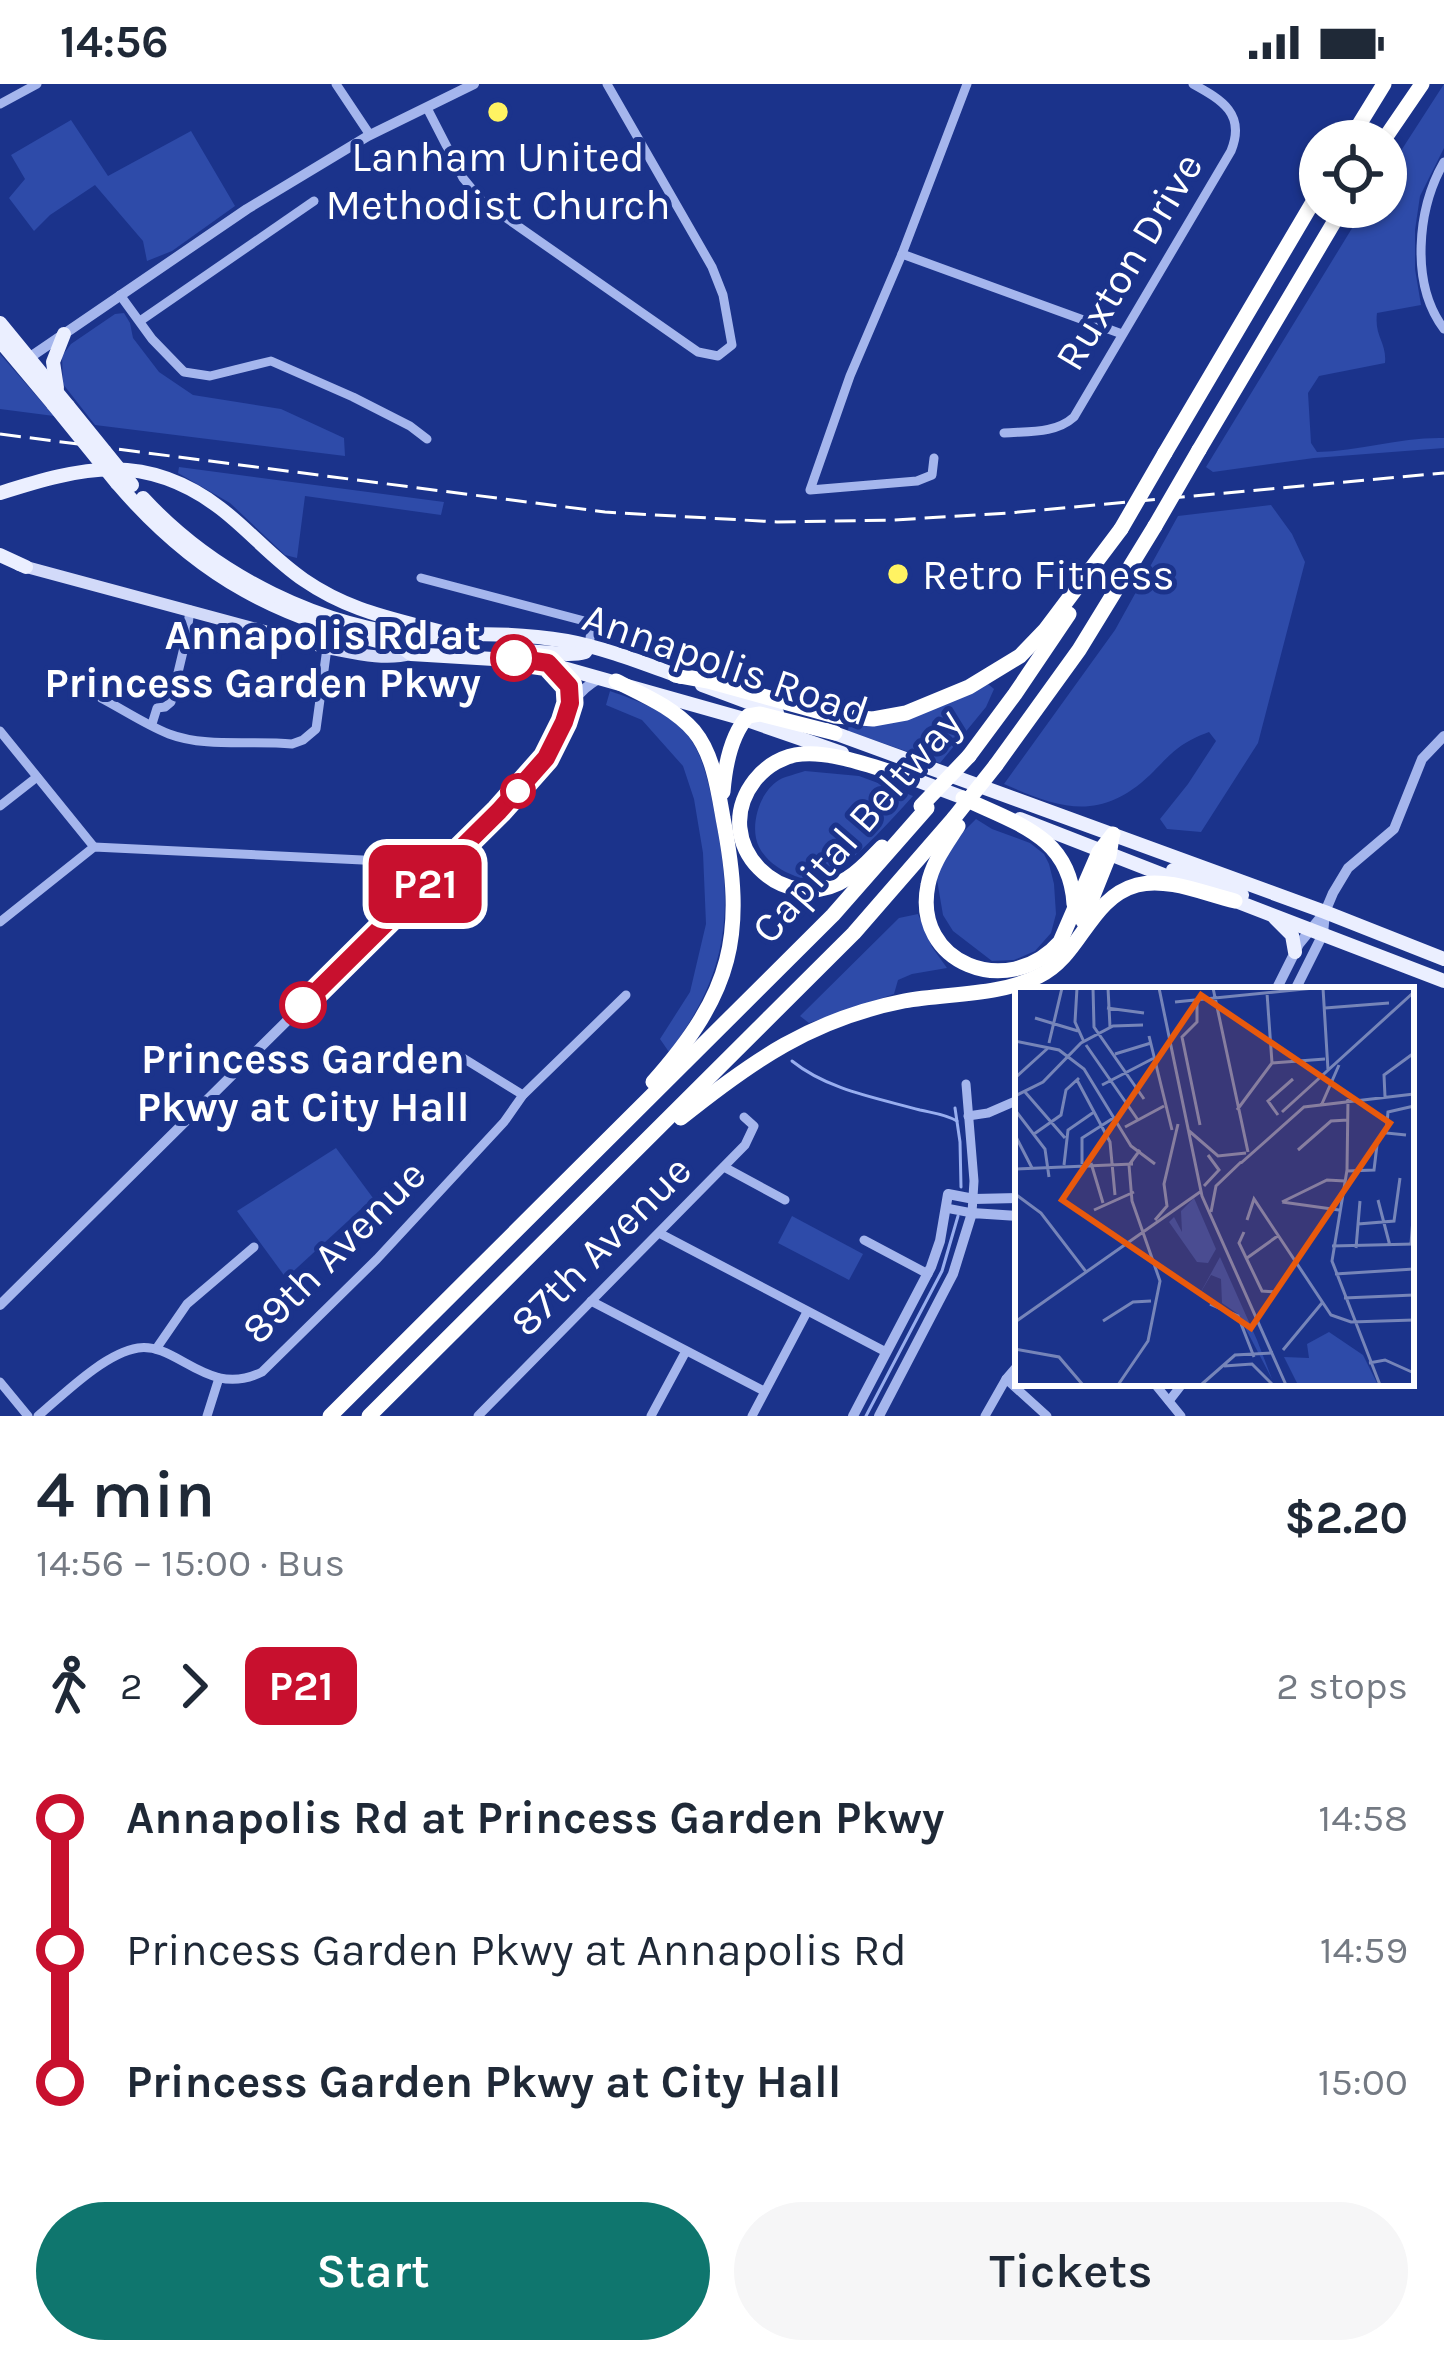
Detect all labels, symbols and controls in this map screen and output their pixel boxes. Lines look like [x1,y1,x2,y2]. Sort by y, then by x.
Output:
text: 14:56 [60,16,168,68]
marker: Lanham United Methodist Church [485,99,511,125]
map controls [1299,120,1407,228]
button: locate [1299,120,1407,228]
place label: Lanham United Methodist Church [325,132,671,230]
street label: Ruxton Drive [1044,144,1213,379]
place label: Retro Fitness [922,550,1175,600]
marker: Retro Fitness [885,561,911,587]
street label: Annapolis Road [576,592,875,736]
place label: Annapolis Rd at Princess Garden Pkwy [44,610,481,708]
marker: Annapolis Rd at Princess Garden Pkwy [492,636,536,680]
street label: Capital Beltway [741,698,972,953]
unlabelled marker [502,775,534,807]
line badge: P21 [356,845,494,923]
text: P21 [393,859,457,909]
marker: Princess Garden Pkwy at City Hall [281,983,325,1027]
inset map [1015,987,1414,1386]
place label: Princess Garden Pkwy at City Hall [136,1034,470,1132]
street label: 87th Avenue [500,1145,701,1346]
street label: 89th Avenue [231,1149,436,1354]
text: 4 min [36,1456,215,1534]
text: $2.20 [1284,1492,1408,1544]
text: 14:56 – 15:00 · Bus [36,1540,345,1586]
icon: walk [36,1653,102,1719]
icon: forward [161,1653,227,1719]
text: P21 [269,1661,333,1711]
text: 2 [120,1663,143,1709]
text: 2 stops [1276,1663,1408,1709]
text: Annapolis Rd at Princess Garden Pkwy [126,1792,944,1844]
text: 14:58 [1318,1795,1408,1841]
text: Princess Garden Pkwy at Annapolis Rd [126,1924,907,1976]
text: 14:59 [1320,1927,1408,1973]
text: Princess Garden Pkwy at City Hall [126,2056,841,2108]
text: 15:00 [1318,2059,1408,2105]
button: Start [36,2202,710,2340]
button: Tickets [734,2202,1408,2340]

